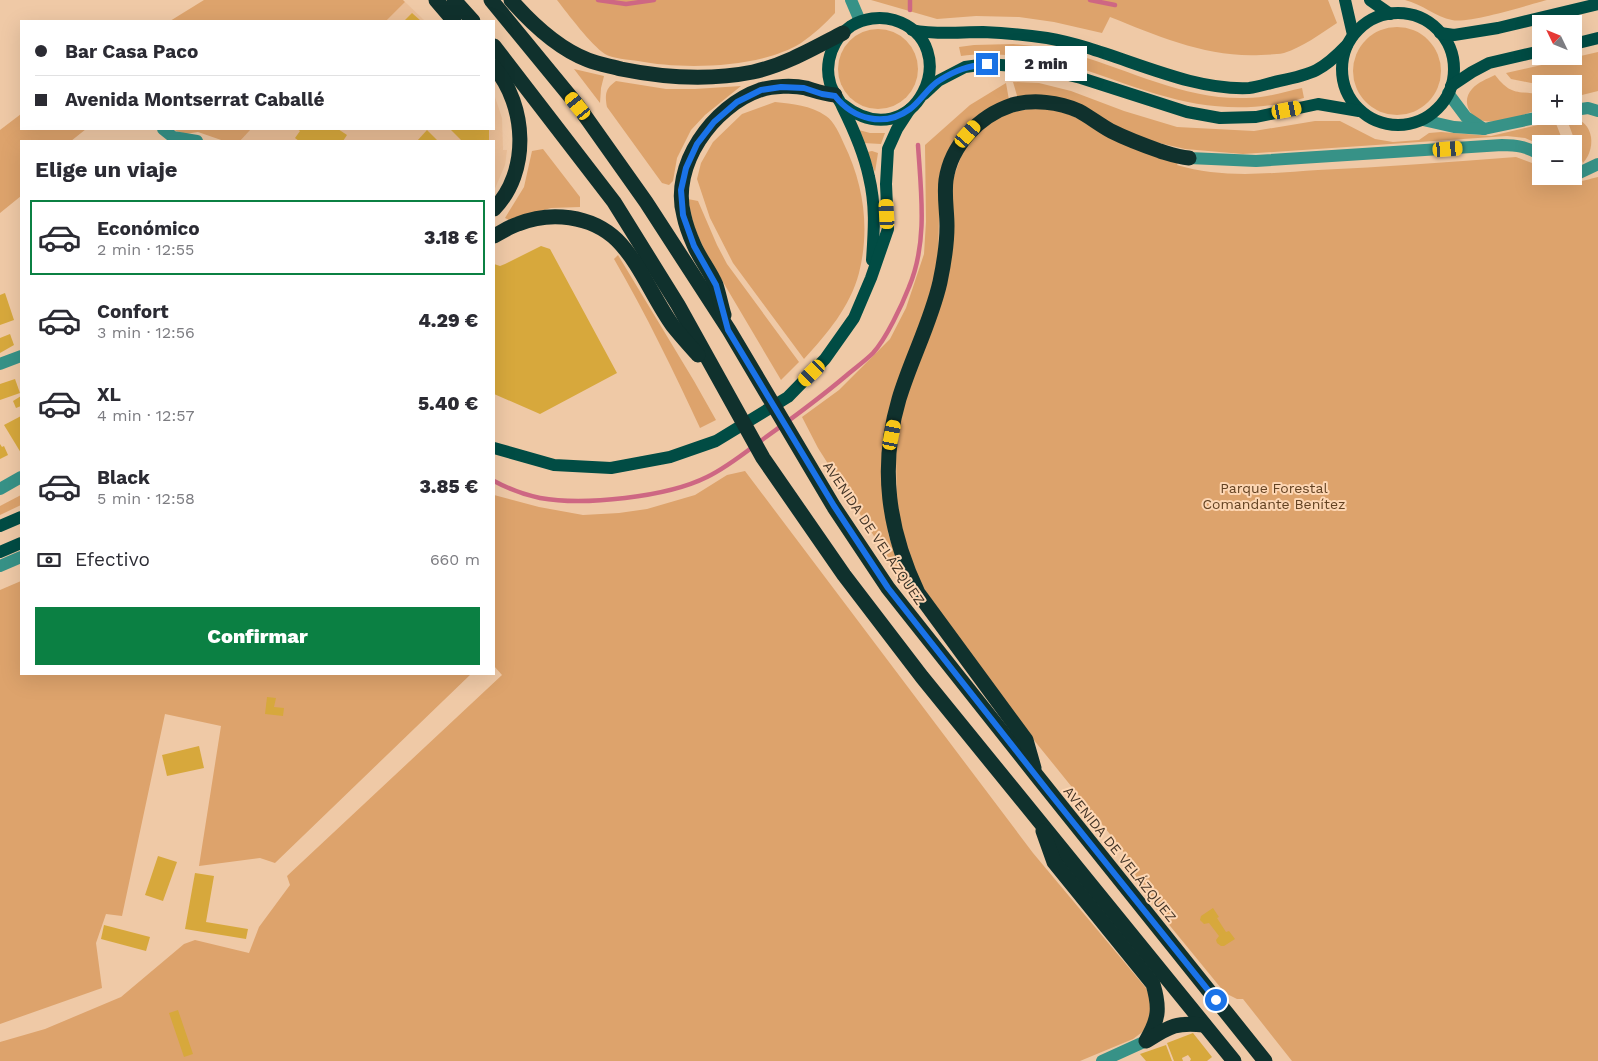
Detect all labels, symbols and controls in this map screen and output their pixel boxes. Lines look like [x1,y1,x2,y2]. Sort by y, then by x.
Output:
north arrow [1532,15,1582,65]
map controls [1532,15,1582,185]
text: Bar Casa Paco [65,40,198,63]
callout: 2 min [1004,46,1087,82]
route end [976,53,998,75]
text: 2 min [1024,54,1068,73]
button: + [1532,75,1582,125]
text: Avenida Montserrat Caballé [65,88,324,111]
car [562,90,593,122]
car [1270,100,1303,120]
car [952,118,983,150]
button: − [1532,135,1582,185]
car [1432,140,1463,158]
text: Elige un viaje [35,157,178,182]
car [878,199,895,229]
icon: car [37,215,82,260]
text: Económico [97,217,200,240]
text: 3.18 € [424,226,478,249]
text: 2 min · 12:55 [97,240,194,259]
icon: car [37,298,82,343]
text: Confort [97,300,168,323]
text: 4.29 € [418,309,478,332]
text: 3 min · 12:56 [97,323,195,342]
car [796,357,827,389]
icon: car [37,381,82,426]
text: XL [97,383,121,406]
text: 5.40 € [418,392,478,415]
text: 4 min · 12:57 [97,406,194,425]
car [881,419,902,451]
street label: AVENIDA DE VELÁZQUEZ [820,458,928,608]
icon: car [37,464,82,509]
text: Black [97,466,150,489]
text: 3.85 € [419,475,478,498]
park label: Parque Forestal Comandante Benítez [1203,480,1345,512]
text: 5 min · 12:58 [97,489,195,508]
icon: cash [35,546,63,574]
text: Efectivo [75,548,150,571]
text: 660 m [430,550,480,569]
button: Confirmar [35,607,480,665]
street label: AVENIDA DE VELÁZQUEZ [1060,783,1180,925]
route start [1205,989,1227,1011]

